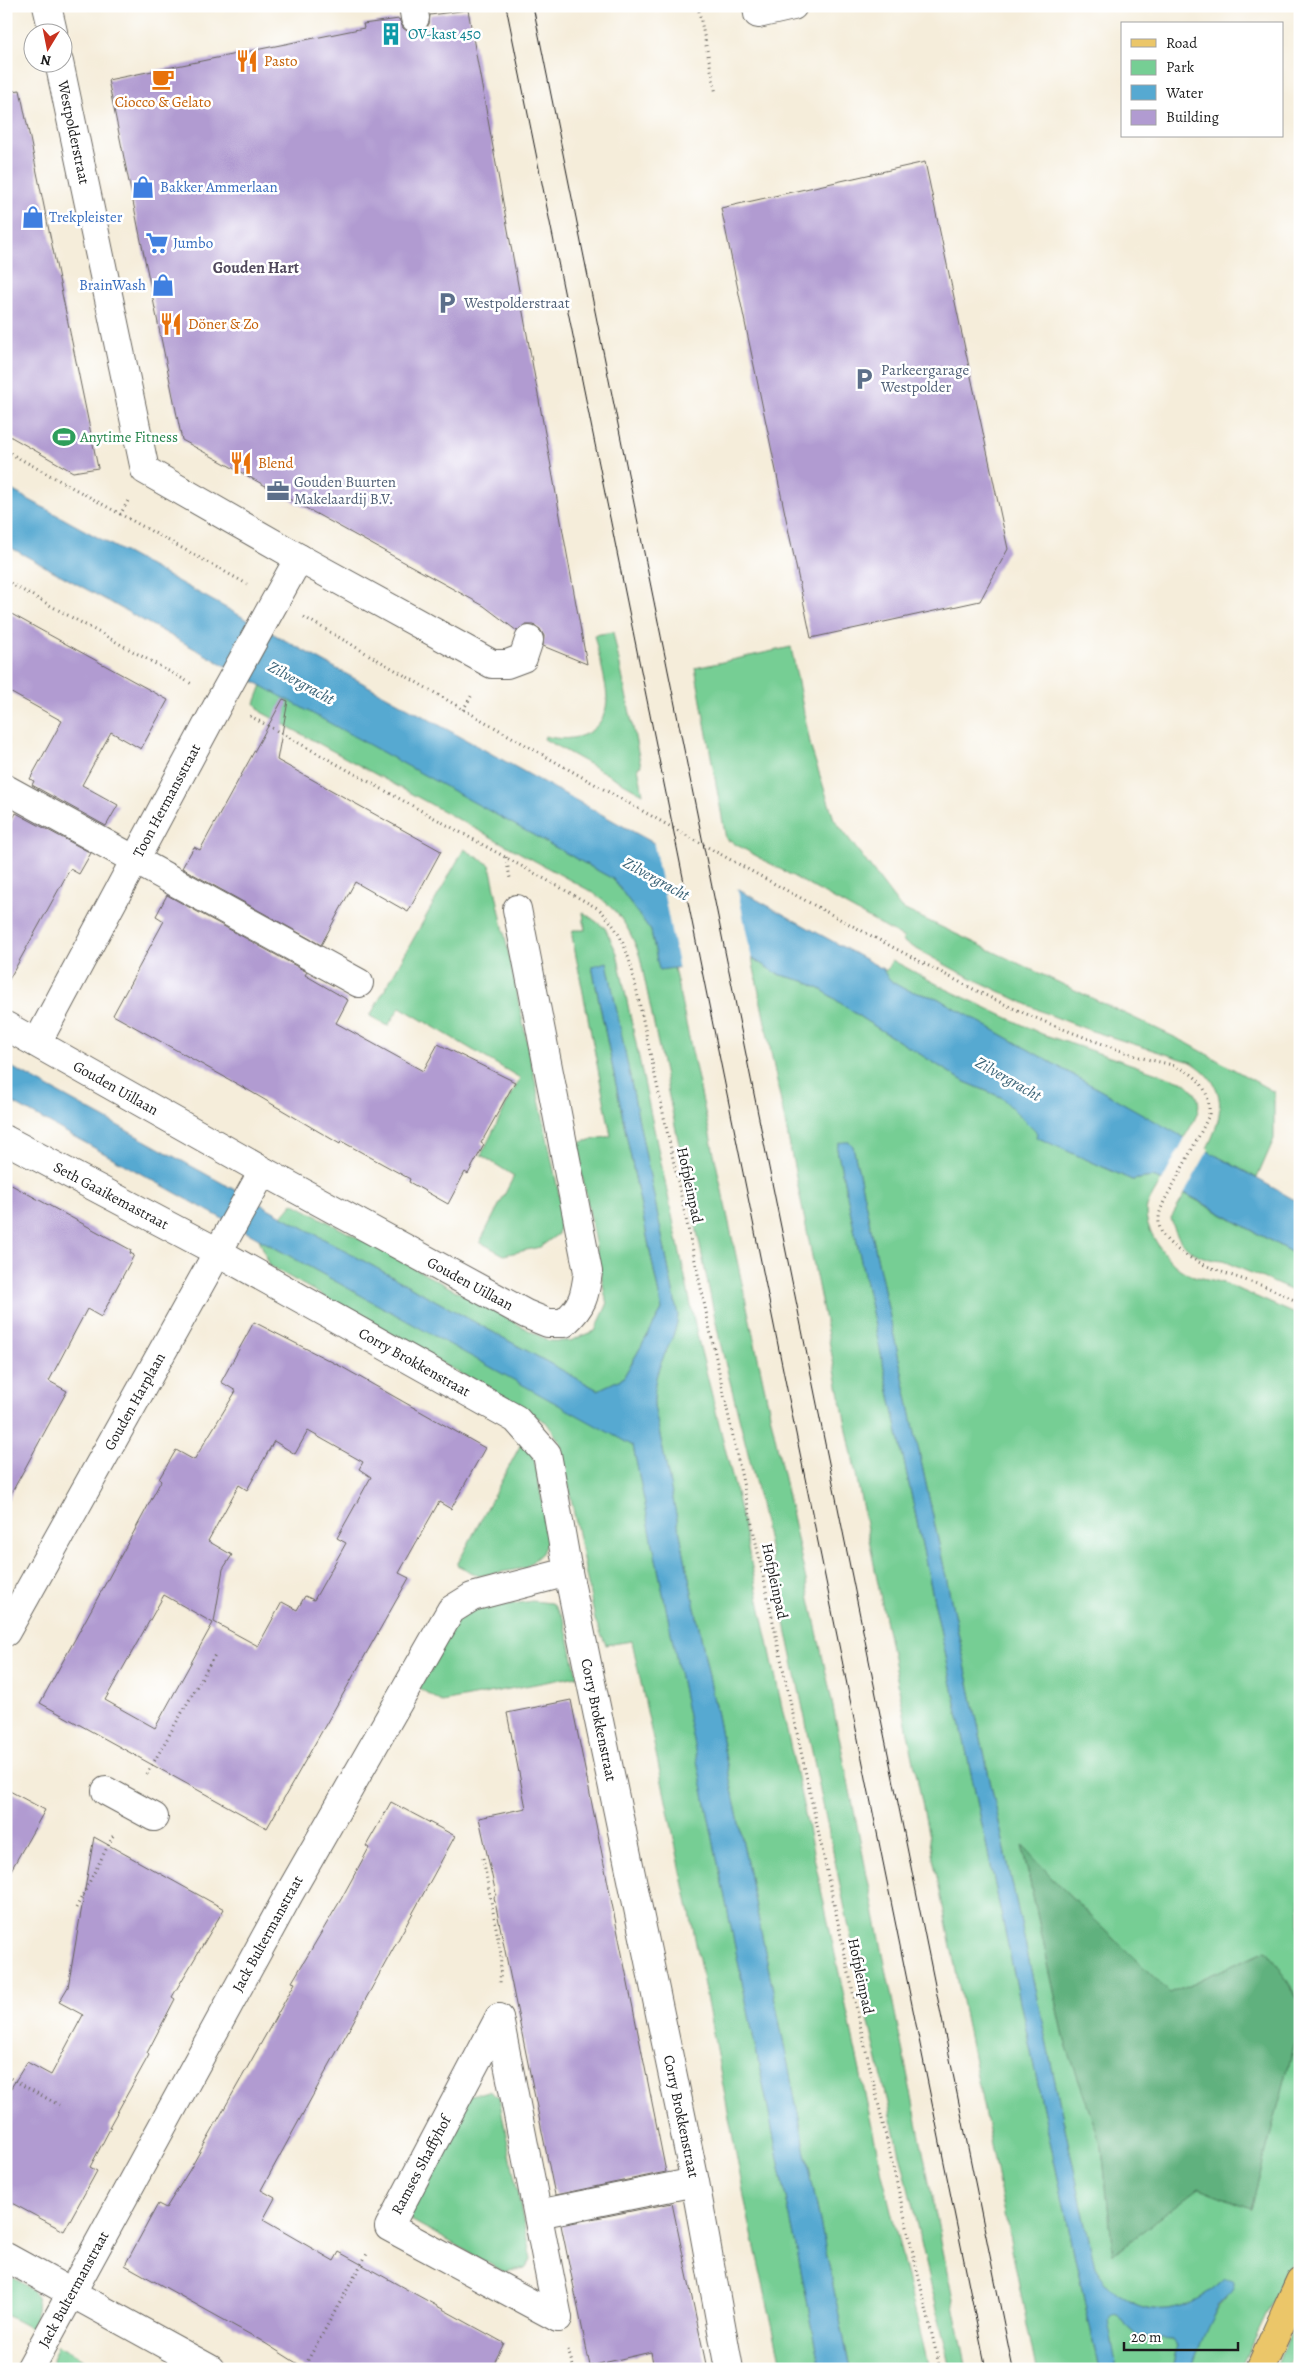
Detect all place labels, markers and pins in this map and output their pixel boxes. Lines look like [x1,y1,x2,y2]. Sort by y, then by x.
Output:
building icon: OV-kast 450 [378,21,404,47]
place label: OV-kast 450 [408,24,481,44]
restaurant icon: Pasto [234,48,260,74]
place label: Pasto [264,51,297,71]
cafe icon: Ciocco & Gelato [150,66,176,92]
place label: Ciocco & Gelato [115,92,211,112]
shop icon: Bakker Ammerlaan [130,174,156,200]
place label: Bakker Ammerlaan [160,177,278,197]
shop icon: Trekpleister [20,204,46,230]
place label: Trekpleister [49,207,123,227]
supermarket icon: Jumbo [144,230,170,256]
place label: Jumbo [173,233,213,253]
shop icon: BrainWash [150,272,176,298]
place label: BrainWash [79,275,146,295]
parking icon: Westpolderstraat [434,290,460,316]
place label: Westpolderstraat [463,293,570,313]
restaurant icon: Döner & Zo [158,311,184,337]
place label: Döner & Zo [188,314,259,334]
place label: Parkeergarage Westpolder [880,360,969,397]
parking icon: Parkeergarage Westpolder [851,366,877,392]
sports icon: Anytime Fitness [51,424,77,450]
place label: Anytime Fitness [79,427,178,447]
restaurant icon: Blend [228,450,254,476]
place label: Blend [258,453,295,473]
place label: Gouden Buurten Makelaardij B.V. [294,472,396,509]
office icon: Gouden Buurten Makelaardij B.V. [265,478,291,504]

